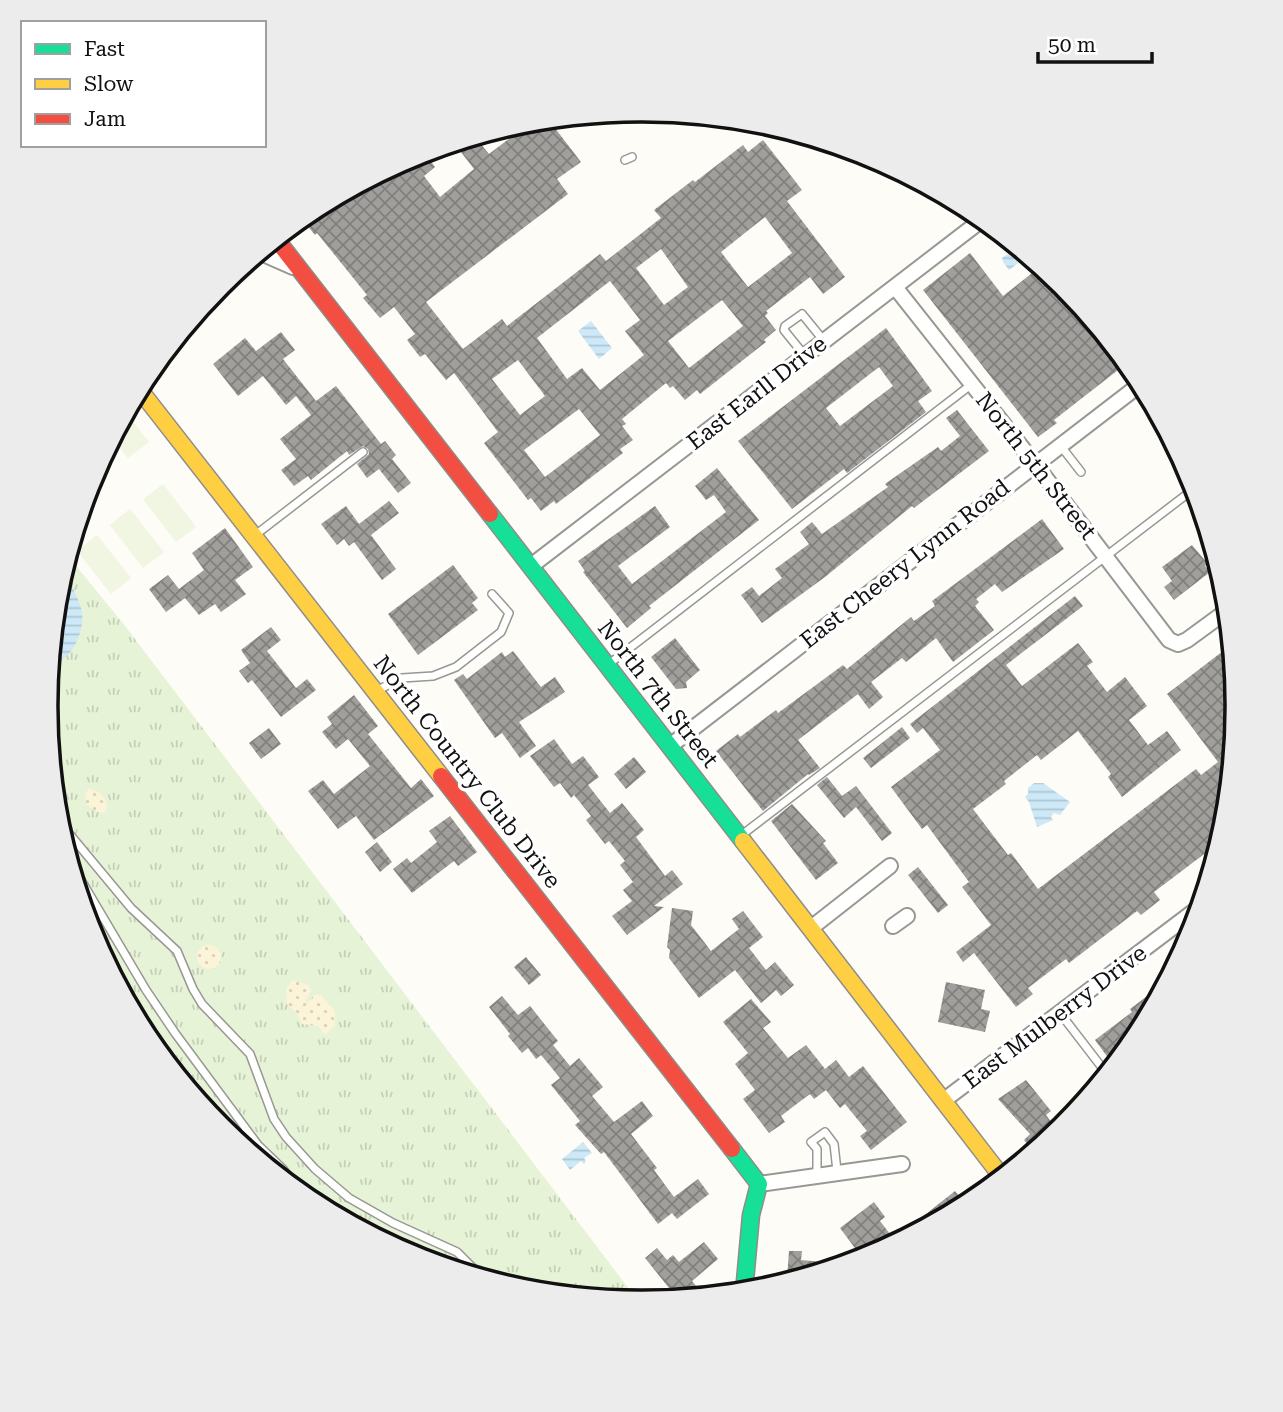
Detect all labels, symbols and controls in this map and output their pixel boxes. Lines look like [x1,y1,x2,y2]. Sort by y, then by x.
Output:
legend [21,21,266,147]
scale bar [1038,21,1152,65]
text: 50 m [1048,33,1096,57]
text: Fast [84,37,125,61]
text: Slow [84,72,134,96]
text: Jam [84,107,126,131]
street label: East Earll Drive [682,330,832,456]
street label: North 5th Street [970,387,1102,545]
street label: East Cheery Lynn Road [795,474,1015,654]
street label: North 7th Street [592,615,724,773]
street label: North Country Club Drive [368,650,566,894]
street label: East Mulberry Drive [958,939,1152,1095]

